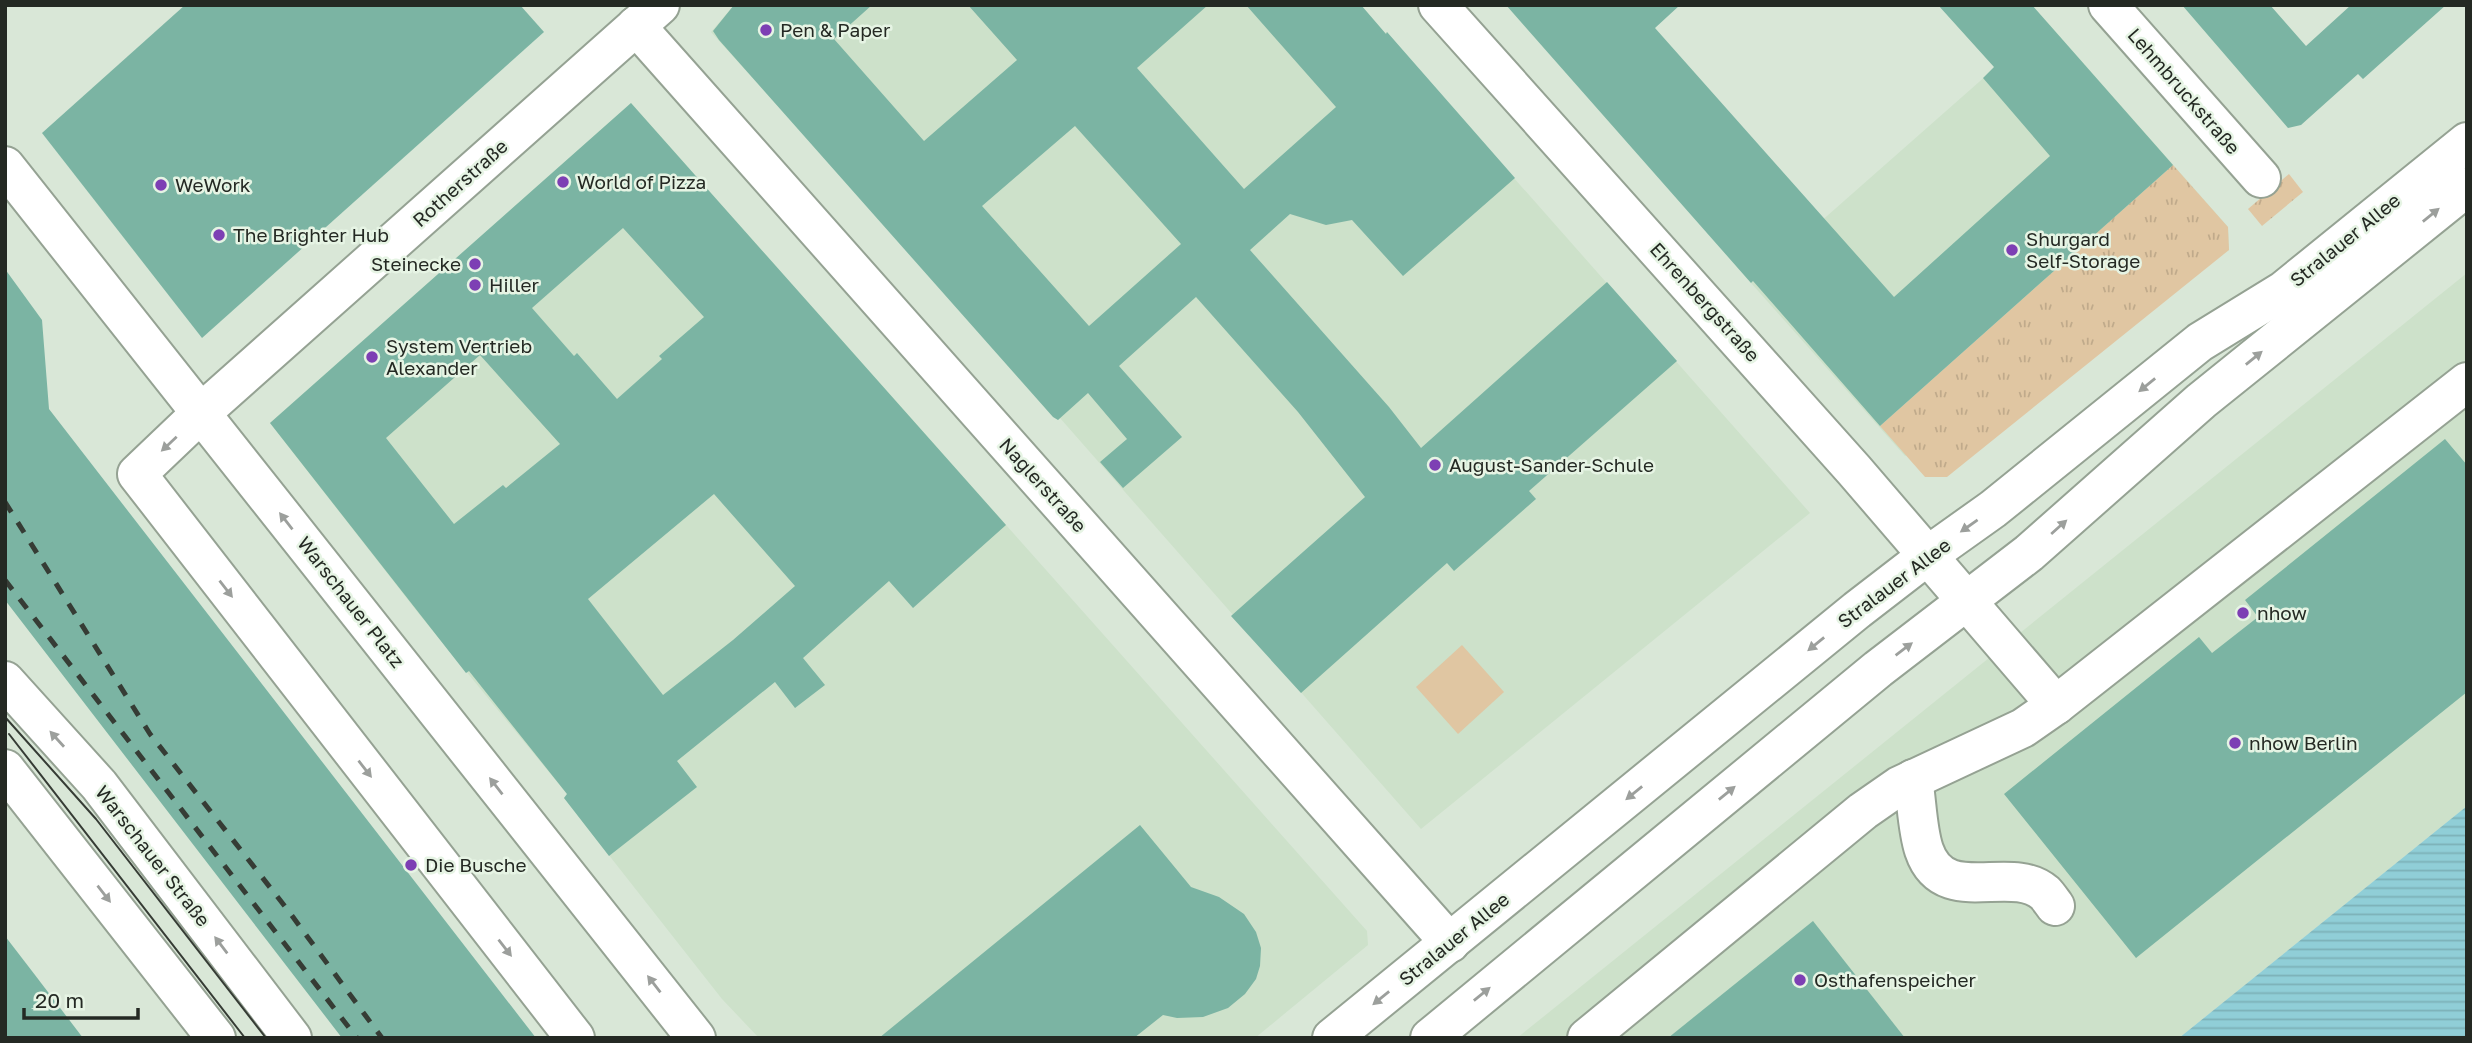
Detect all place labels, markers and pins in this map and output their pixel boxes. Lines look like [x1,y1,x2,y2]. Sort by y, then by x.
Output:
place label: Pen & Paper [780,18,891,41]
marker: Pen & Paper [758,22,774,38]
place label: World of Pizza [577,170,706,193]
place label: WeWork [175,173,251,196]
marker: World of Pizza [555,174,571,190]
marker: WeWork [153,177,169,193]
place label: The Brighter Hub [233,223,389,246]
marker: The Brighter Hub [211,227,227,243]
place label: Shurgard Self-Storage [2026,227,2140,272]
marker: Shurgard Self-Storage [2004,242,2020,258]
place label: Steinecke [371,252,461,275]
marker: Steinecke [467,256,483,272]
place label: Hiller [489,273,540,296]
marker: Hiller [467,277,483,293]
place label: System Vertrieb Alexander [386,334,532,379]
marker: System Vertrieb Alexander [364,349,380,365]
place label: August-Sander-Schule [1449,453,1654,476]
marker: August-Sander-Schule [1427,457,1443,473]
place label: nhow [2257,601,2307,624]
marker: nhow [2235,605,2251,621]
place label: nhow Berlin [2249,731,2358,754]
marker: nhow Berlin [2227,735,2243,751]
place label: Die Busche [425,853,527,876]
marker: Die Busche [403,857,419,873]
place label: Osthafenspeicher [1814,968,1977,991]
marker: Osthafenspeicher [1792,972,1808,988]

